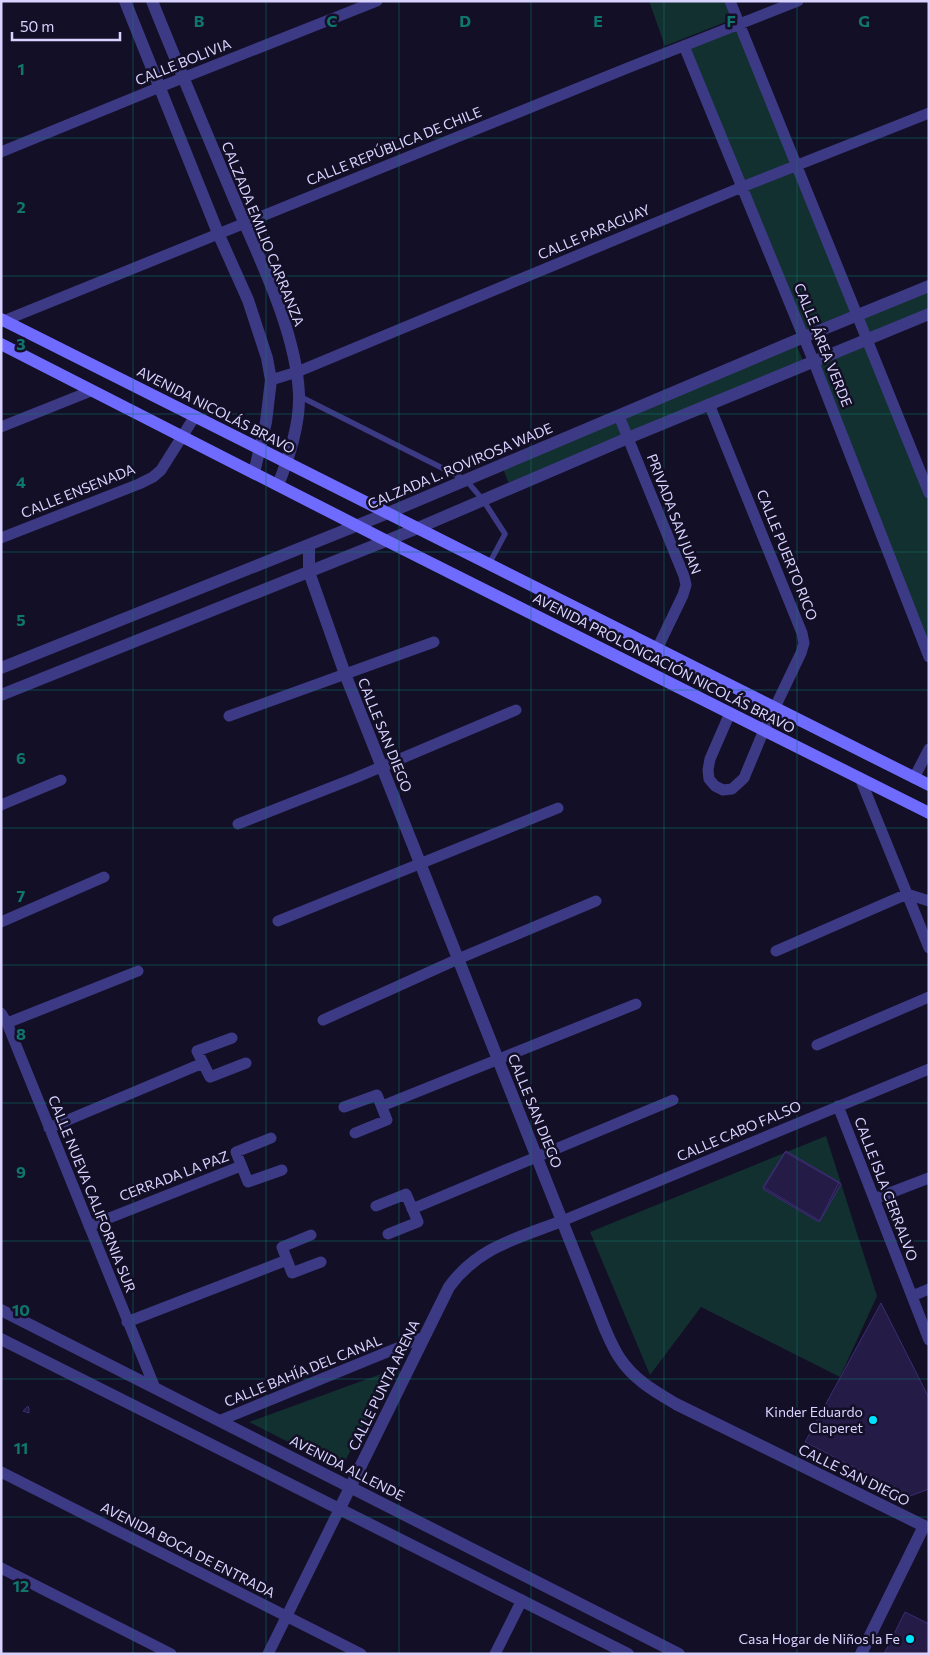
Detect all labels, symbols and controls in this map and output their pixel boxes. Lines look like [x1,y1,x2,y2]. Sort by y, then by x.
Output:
scale bar [12,10,120,42]
text: B [194,11,205,30]
text: C [327,11,338,30]
text: D [459,11,471,30]
text: E [593,11,603,30]
text: F [726,11,736,30]
text: G [858,11,870,30]
text: 50 m [20,17,54,35]
street label: CALLE BOLIVIA [132,34,234,88]
text: 1 [17,59,25,78]
street label: CALLE REPÚBLICA DE CHILE [304,103,484,189]
street label: CALZADA EMILIO CARRANZA [219,139,308,329]
text: 2 [16,197,26,216]
street label: CALLE PARAGUAY [535,200,652,263]
street label: CALLE ÁREA VERDE [791,280,856,409]
text: 3 [16,334,26,353]
street label: AVENIDA NICOLÁS BRAVO [134,362,298,457]
street label: CALZADA L. ROVIROSA WADE [365,419,555,512]
street label: PRIVADA SAN JUAN [644,451,705,577]
street label: CALLE ENSENADA [18,460,138,521]
text: 4 [16,472,26,491]
street label: CALLE PUERTO RICO [753,487,822,623]
street label: AVENIDA PROLONGACIÓN NICOLÁS BRAVO [530,589,798,736]
text: 5 [16,610,26,629]
street label: CALLE SAN DIEGO [355,675,416,794]
text: 6 [16,748,26,767]
text: 7 [17,886,26,905]
text: 8 [16,1024,26,1043]
street label: CALLE SAN DIEGO [505,1051,566,1170]
street label: CALLE NUEVA CALIFORNIA SUR [45,1093,140,1295]
street label: CALLE CABO FALSO [674,1097,804,1164]
street label: CALLE ISLA CERRALVO [851,1114,922,1263]
street label: CERRADA LA PAZ [117,1147,231,1204]
text: 9 [16,1162,26,1181]
text: 10 [12,1300,30,1319]
street label: CALLE PUNTA ARENA [344,1316,423,1453]
street label: CALLE BAHÍA DEL CANAL [222,1331,384,1410]
place label: Kinder Eduardo Claperet [765,1403,863,1436]
marker: Kinder Eduardo Claperet [867,1414,879,1426]
street label: AVENIDA ALLENDE [287,1431,407,1504]
text: 11 [14,1438,28,1457]
street label: CALLE SAN DIEGO [796,1440,913,1509]
street label: AVENIDA BOCA DE ENTRADA [98,1498,279,1601]
text: 12 [13,1576,29,1595]
place label: Casa Hogar de Niños la Fe [739,1630,900,1647]
marker: Casa Hogar de Niños la Fe [904,1633,916,1645]

